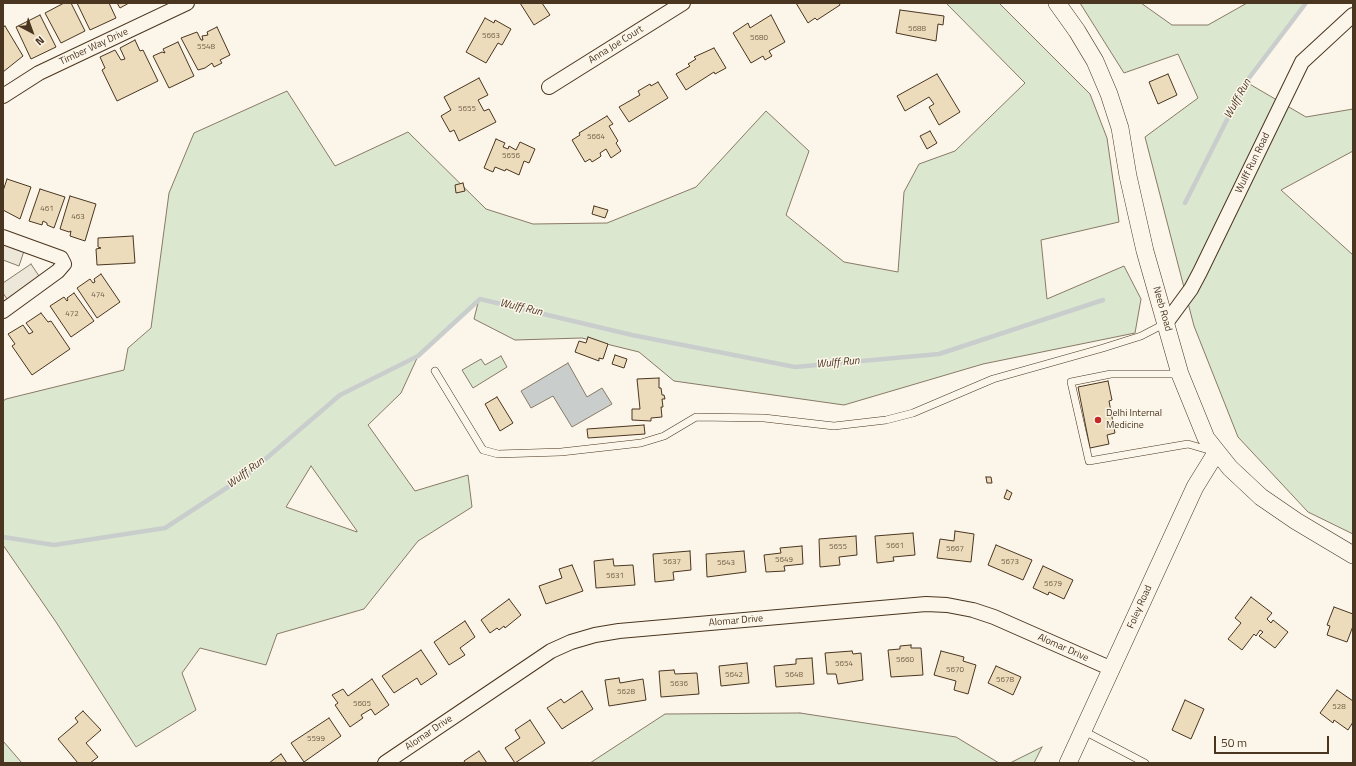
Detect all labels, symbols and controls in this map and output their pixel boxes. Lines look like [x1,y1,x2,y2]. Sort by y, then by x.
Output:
north arrow [12,12,52,52]
street label: Anna Joe Court [586,23,646,67]
house number: 5688 [908,24,926,34]
street label: Timber Way Drive [58,26,130,68]
house number: 5663 [482,31,500,41]
text: N [32,33,48,50]
house number: 5680 [750,33,768,43]
house number: 5548 [197,42,215,52]
water label: Wulff Run [1222,77,1254,121]
house number: 5655 [458,104,476,114]
street label: Wulff Run Road [1233,131,1273,195]
house number: 5664 [587,132,605,142]
house number: 5656 [502,151,520,161]
house number: 461 [40,204,54,214]
house number: 463 [71,212,85,222]
street label: Neeb Road [1150,285,1174,333]
house number: 474 [91,290,105,300]
water label: Wulff Run [498,297,544,319]
house number: 472 [65,309,79,319]
water label: Wulff Run [816,355,860,371]
place label: Delhi Internal Medicine [1106,408,1162,432]
marker: Delhi Internal Medicine [1093,415,1103,425]
water label: Wulff Run [225,455,267,491]
house number: 5661 [886,541,904,551]
house number: 5655 [829,542,847,552]
house number: 5667 [946,544,964,554]
house number: 5649 [775,555,793,565]
house number: 5637 [663,557,681,567]
house number: 5673 [1001,557,1019,567]
house number: 5643 [717,558,735,568]
house number: 5631 [606,571,624,581]
house number: 5679 [1044,579,1062,589]
street label: Foley Road [1125,583,1155,631]
street label: Alomar Drive [708,613,764,629]
street label: Alomar Drive [1036,631,1090,665]
house number: 5660 [896,655,914,665]
house number: 5654 [835,659,853,669]
house number: 5670 [946,665,964,675]
house number: 5642 [725,670,743,680]
house number: 5648 [785,670,803,680]
house number: 5678 [996,675,1014,685]
house number: 5636 [670,679,688,689]
house number: 5628 [617,687,635,697]
house number: 5605 [353,699,371,709]
house number: 528 [1332,702,1346,712]
street label: Alomar Drive [403,713,455,753]
scale bar [1216,728,1331,754]
text: 50 m [1221,733,1247,752]
house number: 5599 [307,734,325,744]

